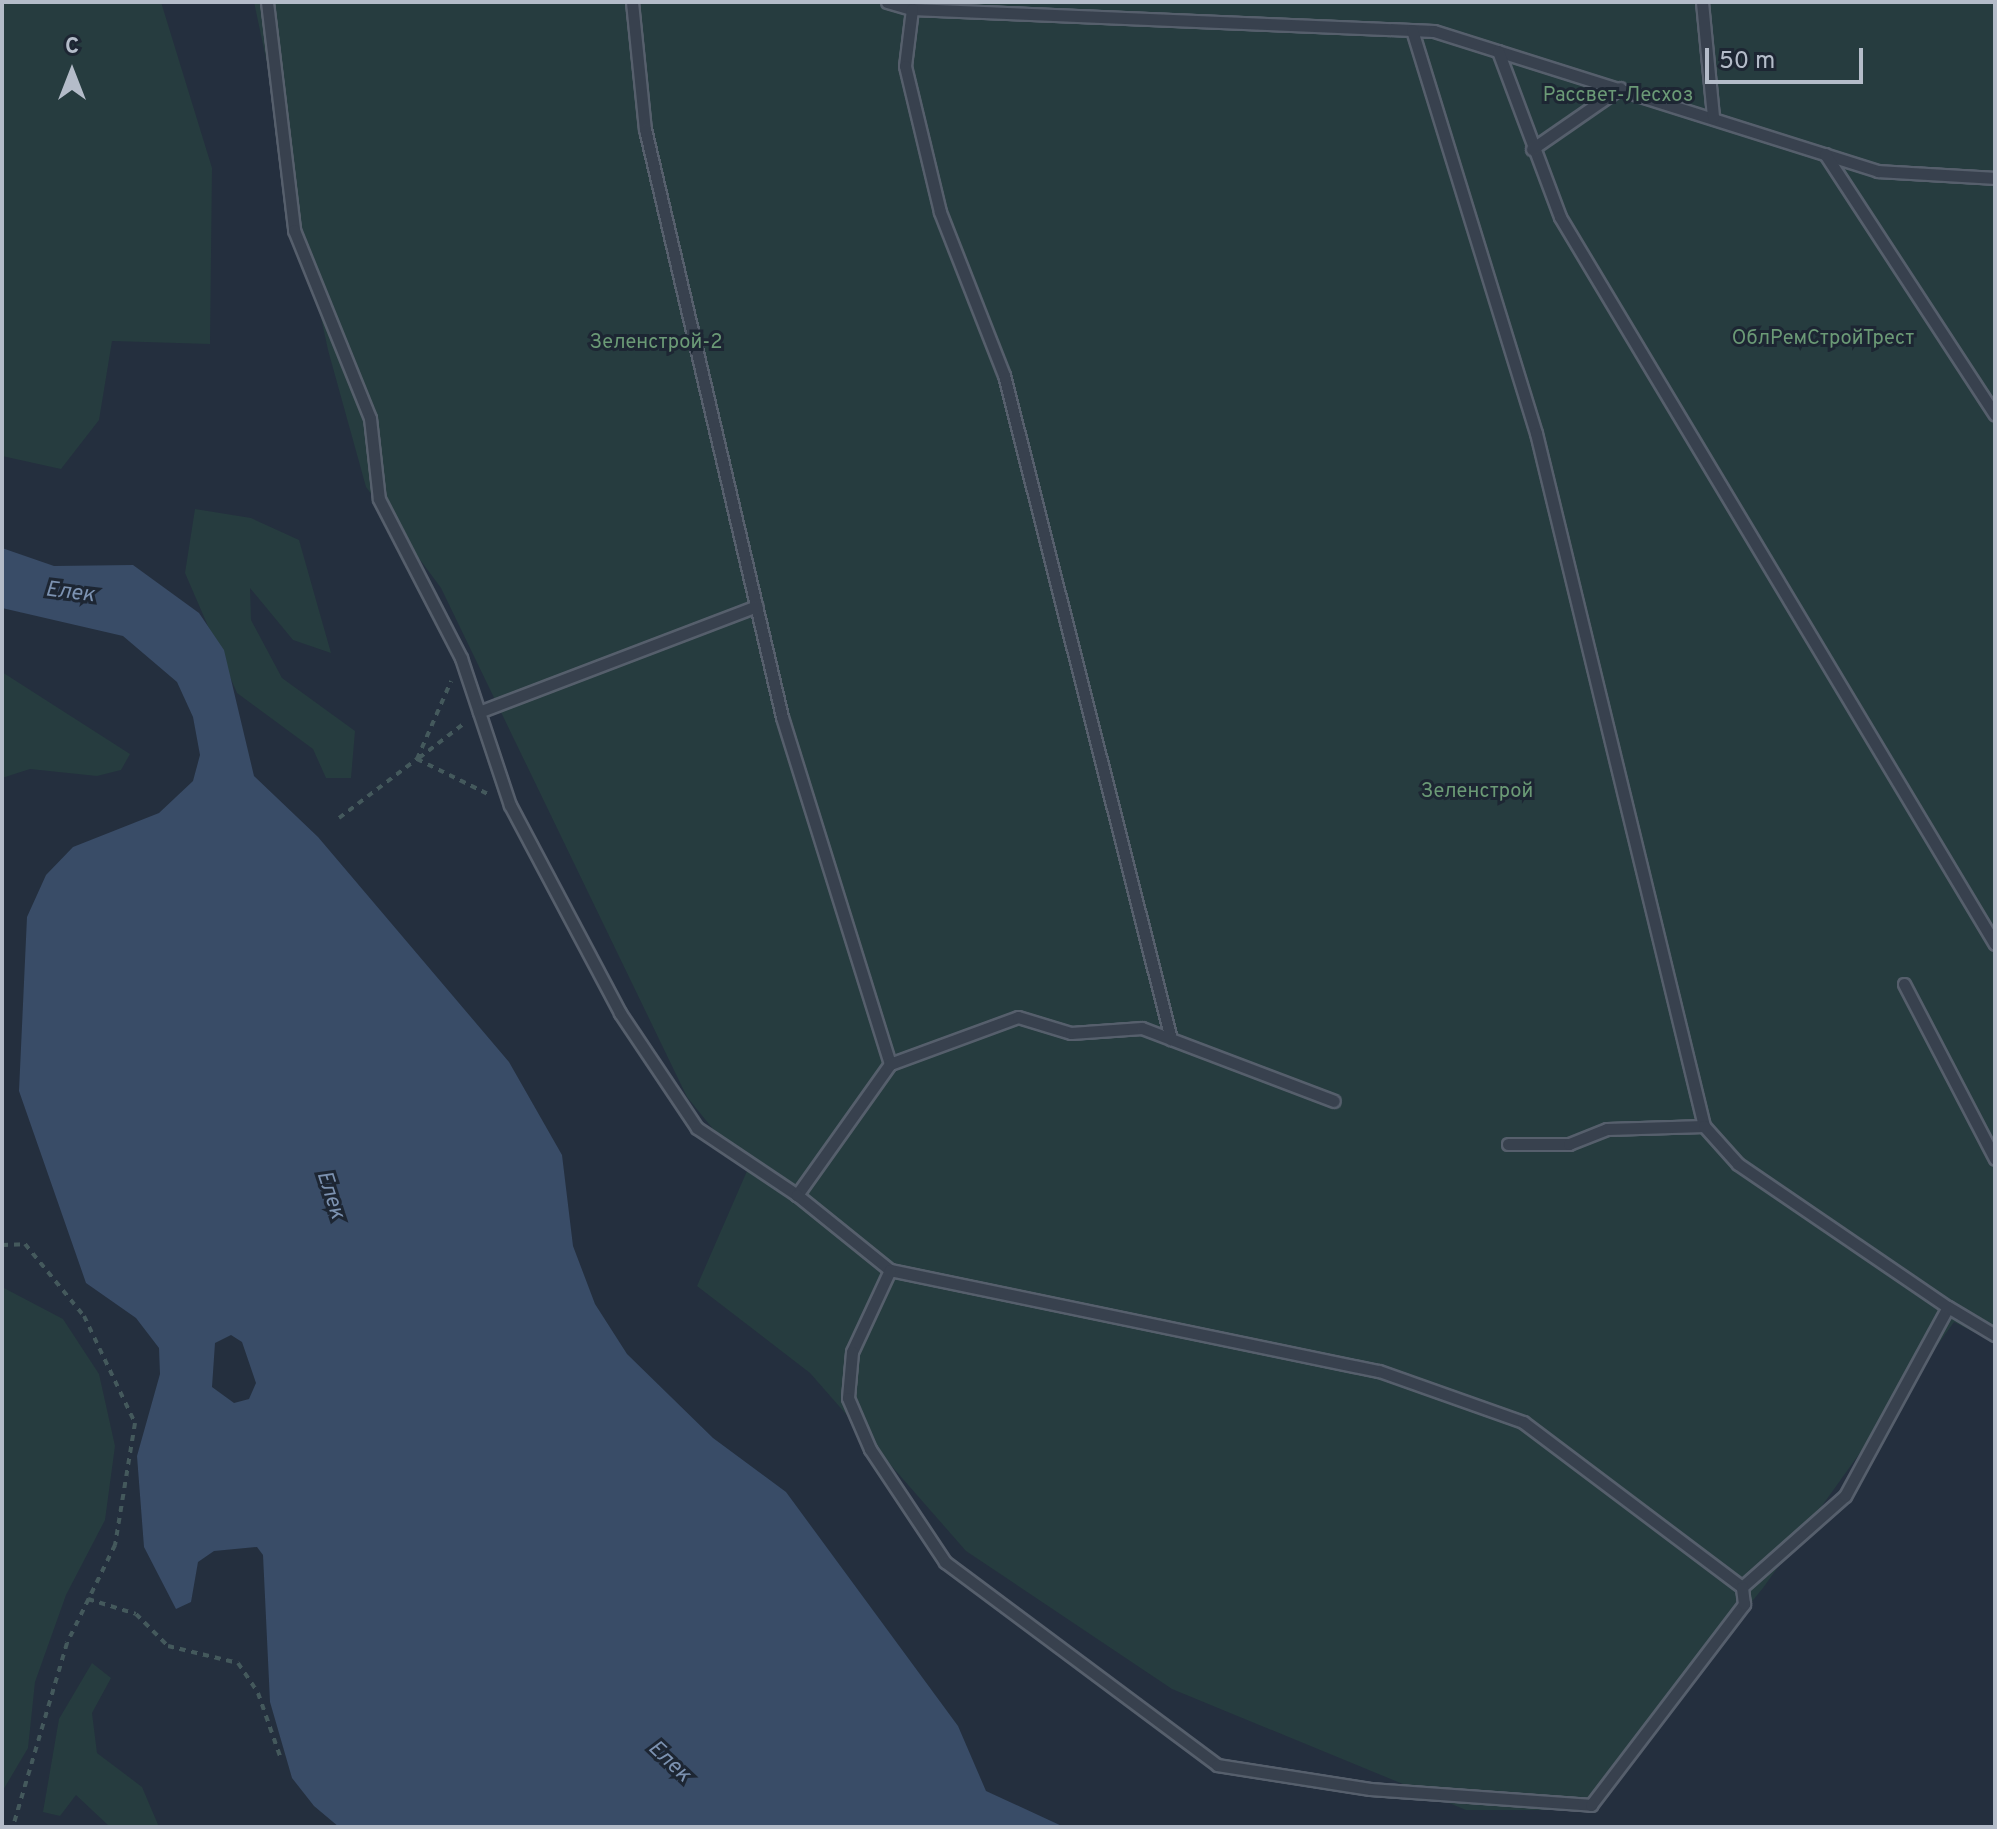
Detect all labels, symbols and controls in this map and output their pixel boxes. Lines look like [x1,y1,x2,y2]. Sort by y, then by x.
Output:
north arrow [32,32,112,112]
scale bar [1709,32,1867,82]
text: С [65,34,79,61]
text: 50 m [1719,47,1775,77]
park label: Рассвет-Лесхоз [1543,84,1693,108]
park label: ОблРемСтройТрест [1732,327,1914,351]
park label: Зеленстрой-2 [590,331,722,355]
water label: Елек [44,577,96,609]
park label: Зеленстрой [1421,780,1533,804]
water label: Елек [310,1167,350,1223]
water label: Елек [642,1736,696,1788]

